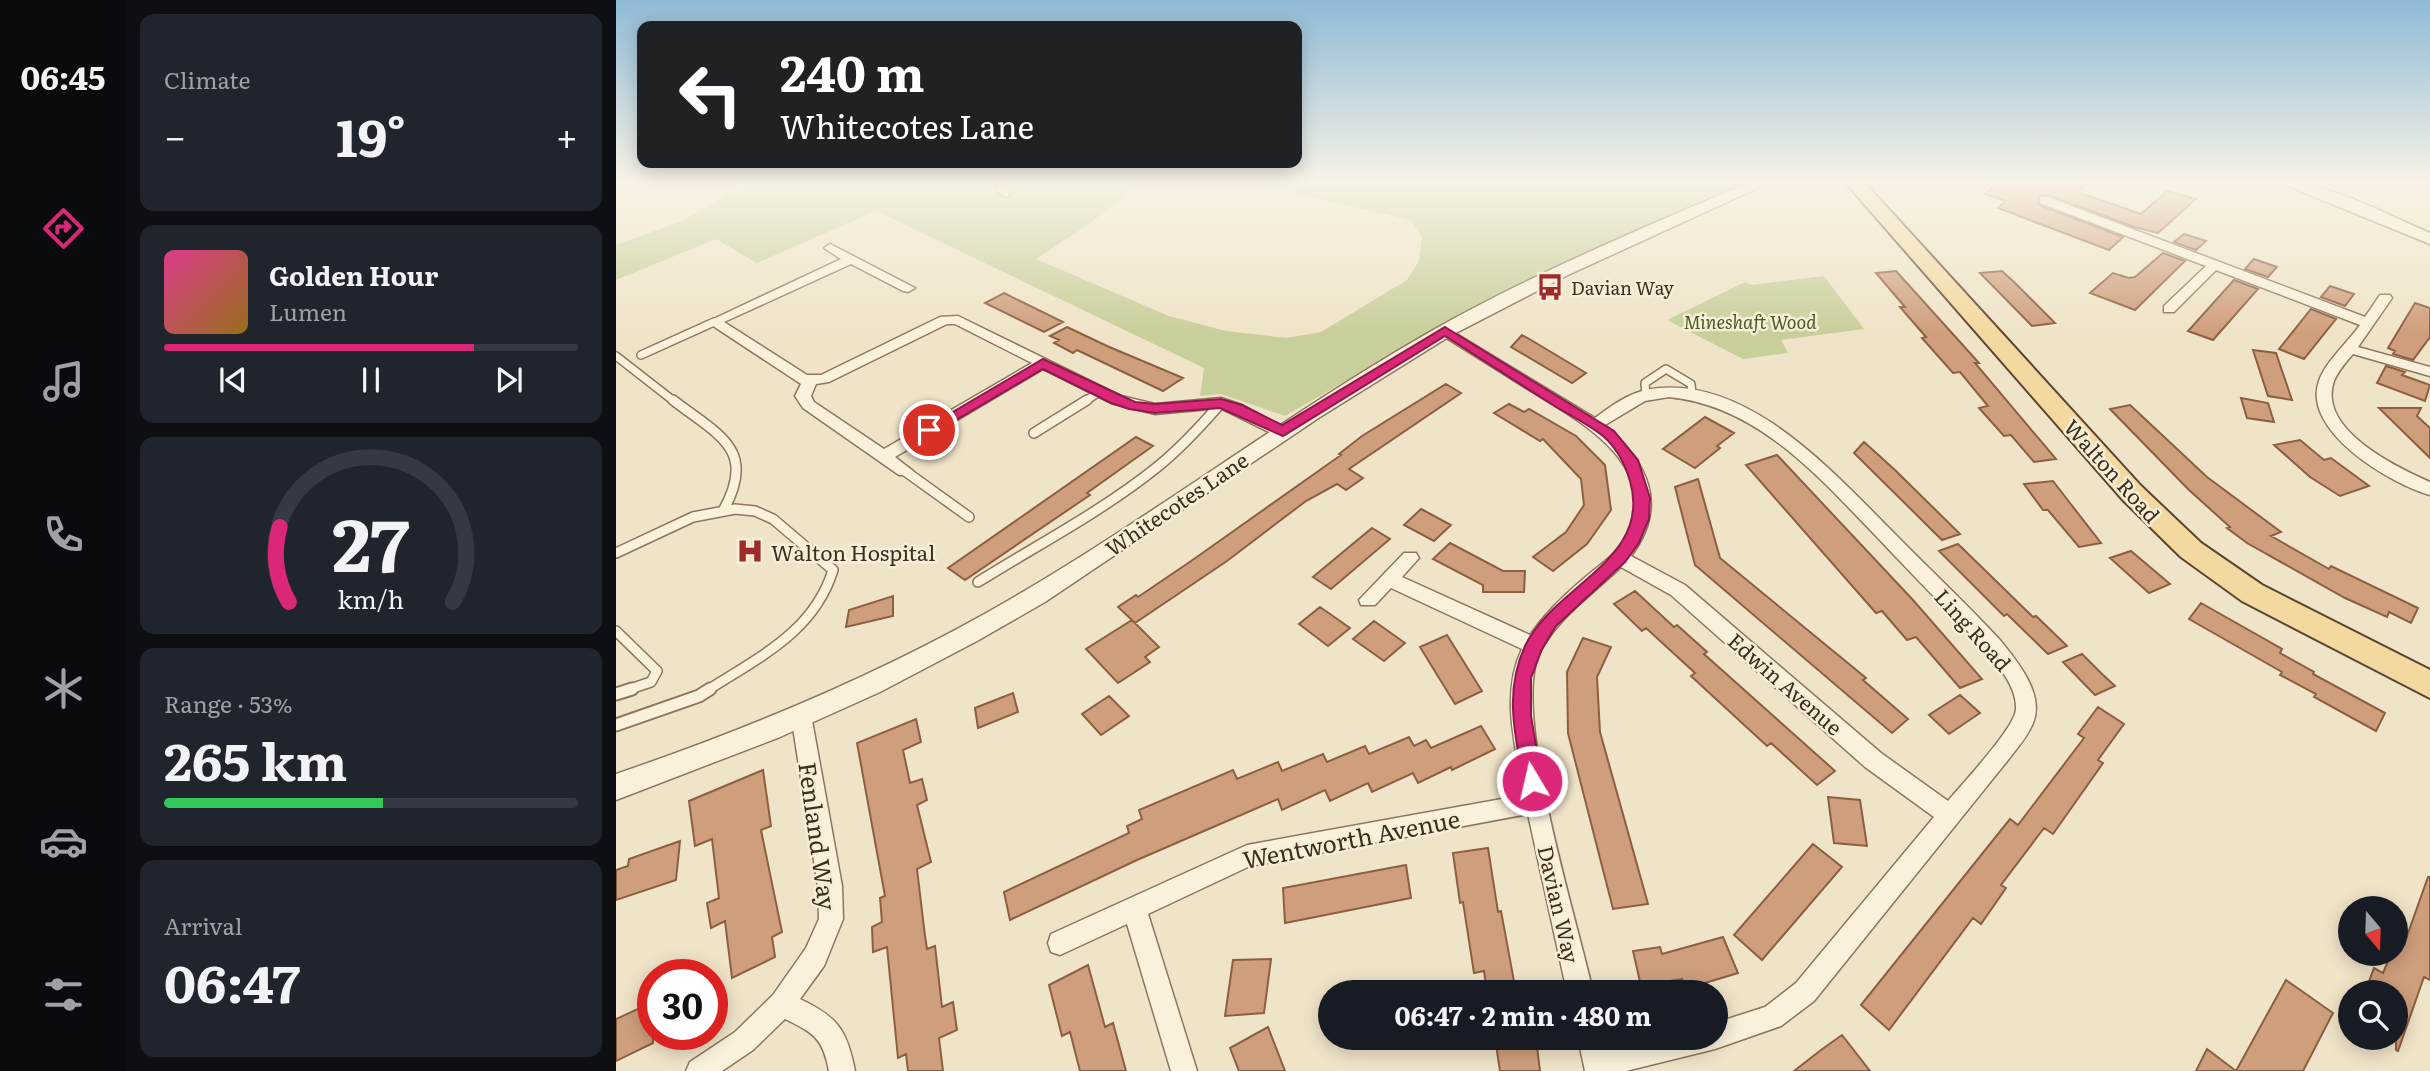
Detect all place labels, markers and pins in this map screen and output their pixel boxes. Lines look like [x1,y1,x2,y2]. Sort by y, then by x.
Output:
bus stop icon: Davian Way [1535,272,1565,302]
place label: Davian Way [1571,274,1675,301]
pin [899,400,959,460]
hospital icon: Walton Hospital [735,536,765,566]
place label: Walton Hospital [771,536,935,567]

